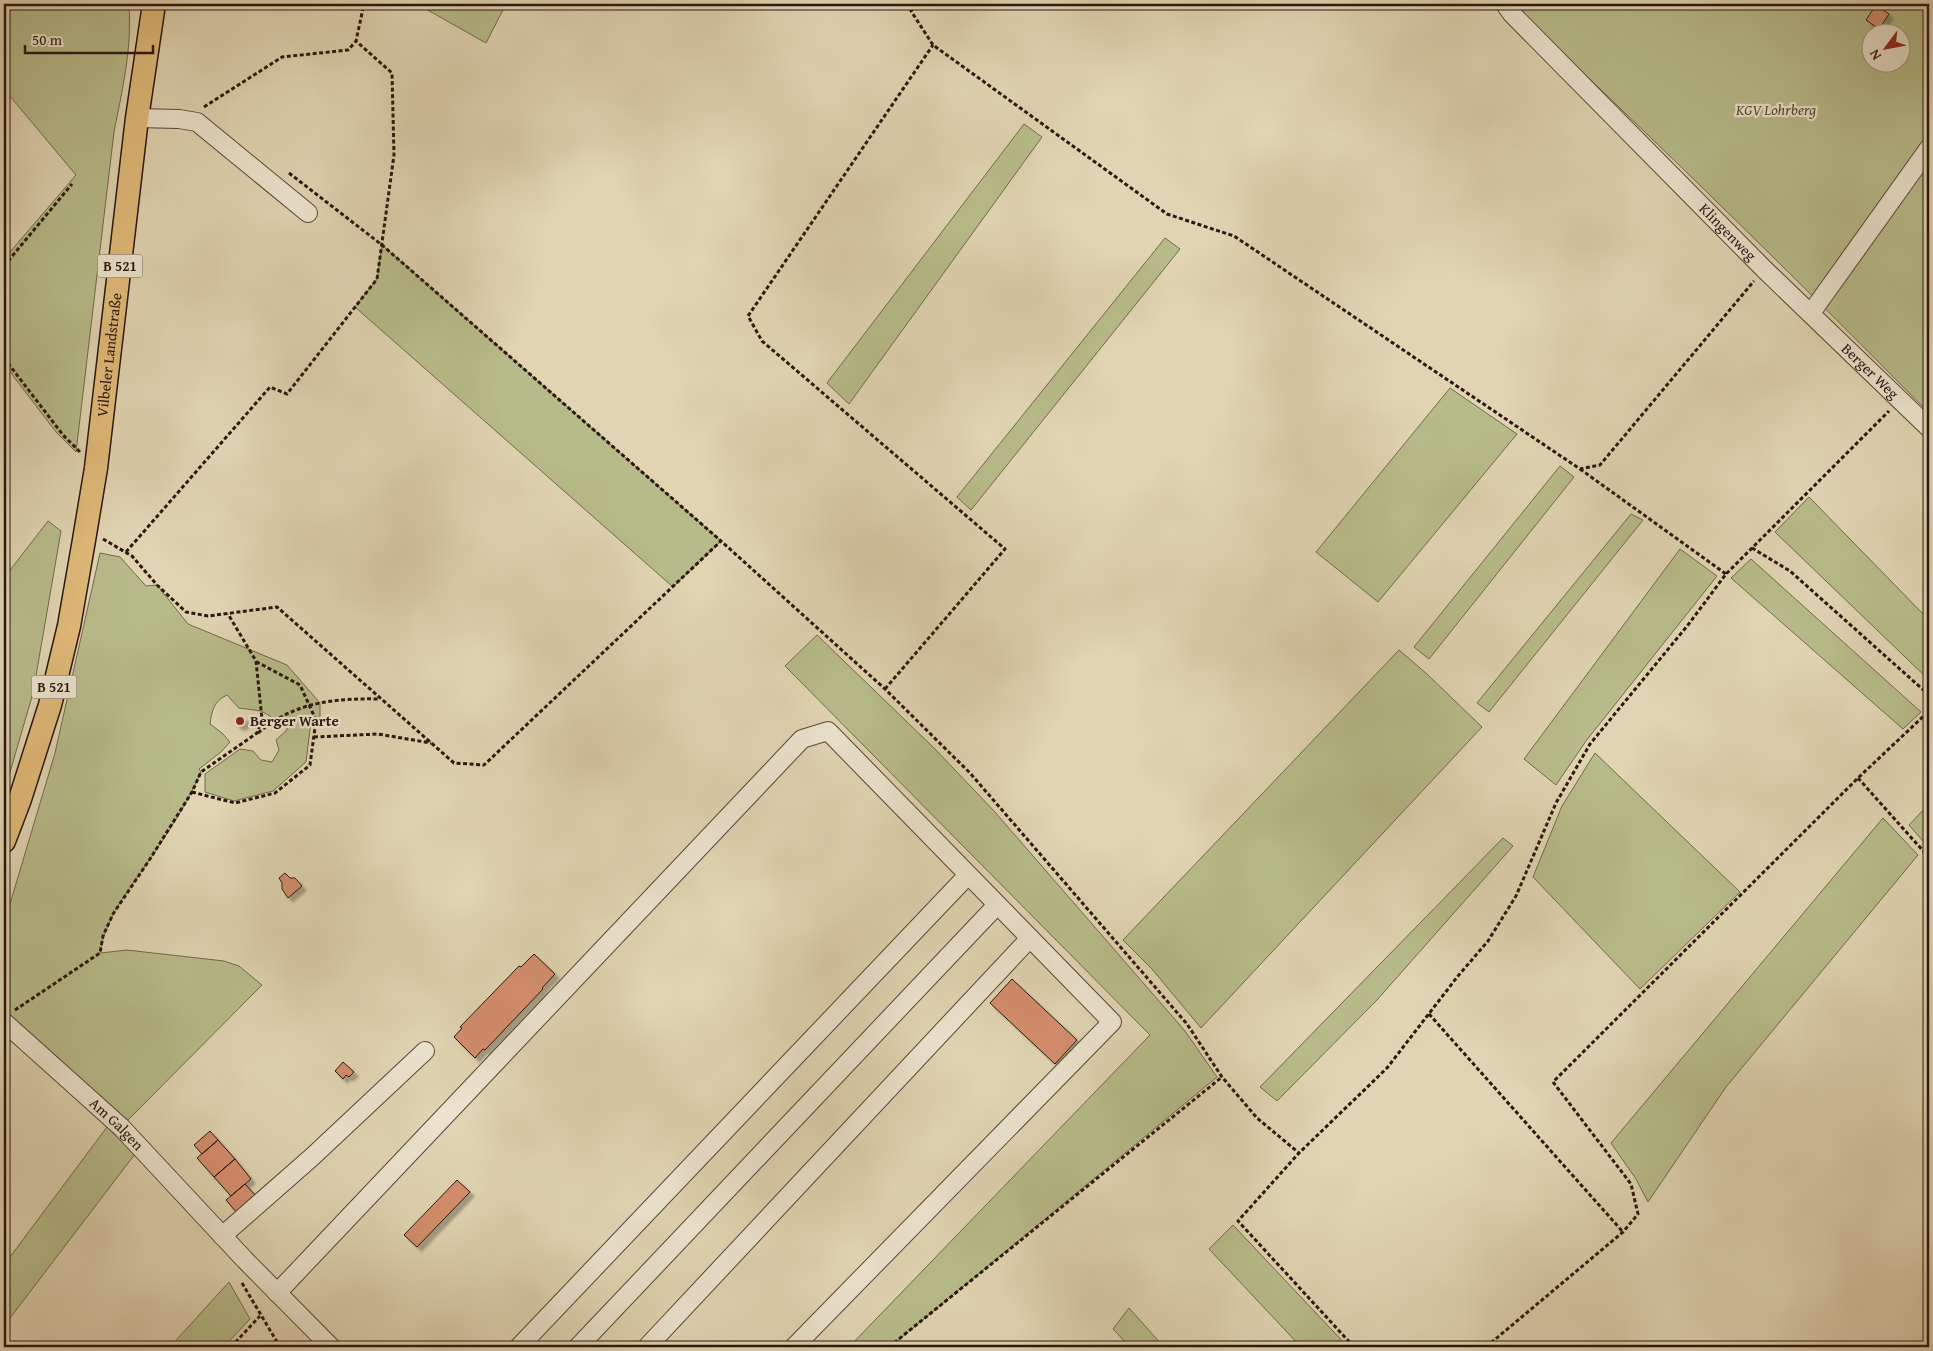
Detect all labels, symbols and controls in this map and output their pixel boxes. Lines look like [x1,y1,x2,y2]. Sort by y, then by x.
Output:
scale bar [25,22,152,54]
north arrow [1860,22,1910,72]
text: 50 m [32,29,63,50]
text: N [1864,45,1886,64]
park label: KGV Lohrberg [1735,99,1816,120]
street label: Klingenweg [1695,198,1762,266]
road number: B 521 [98,255,142,278]
street label: Vilbeler Landstraße [91,292,126,418]
street label: Berger Weg [1837,338,1904,404]
road number: B 521 [32,676,76,699]
place label: Berger Warte [250,710,339,731]
marker: Berger Warte [234,715,246,727]
street label: Am Galgen [85,1093,149,1155]

